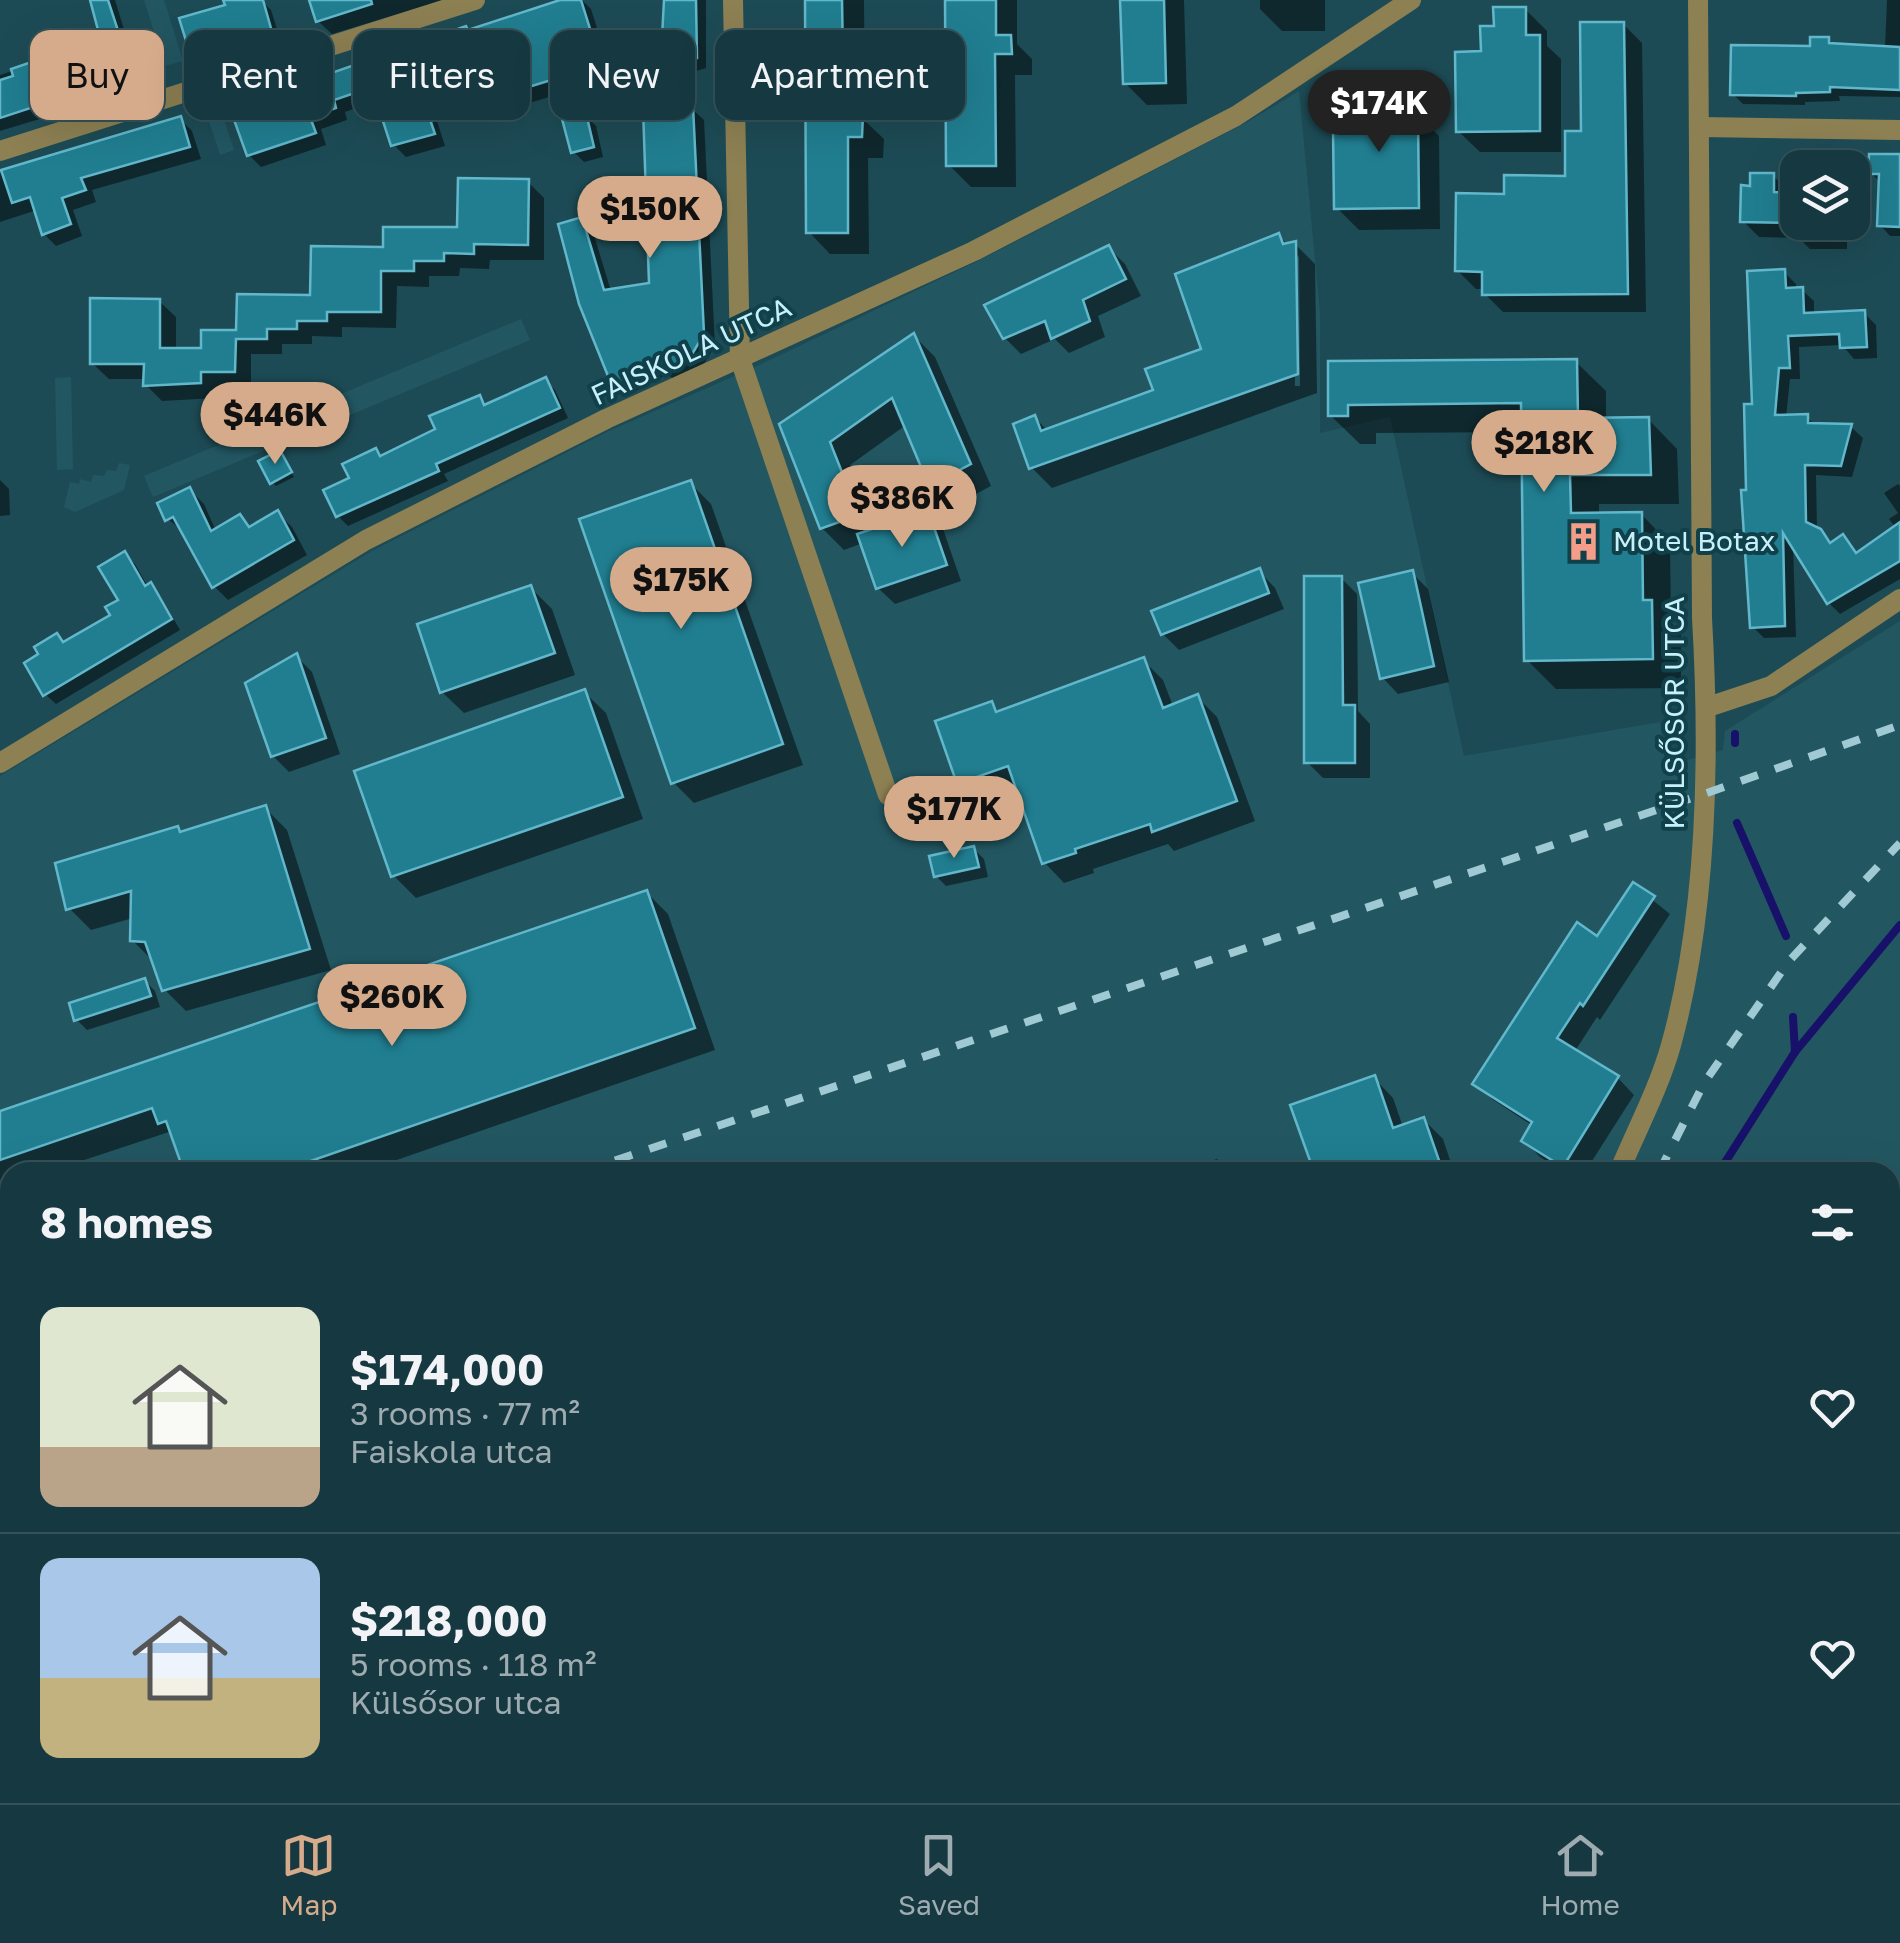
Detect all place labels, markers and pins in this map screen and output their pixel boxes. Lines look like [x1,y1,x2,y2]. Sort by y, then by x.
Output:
pin: $174K [1309,70,1449,155]
pin: $150K [580,176,720,261]
pin: $446K [205,382,345,467]
pin: $218K [1474,410,1614,495]
pin: $386K [832,465,972,550]
building icon: Motel Botax [1562,520,1604,562]
place label: Motel Botax [1613,524,1775,557]
pin: $175K [611,547,751,632]
pin: $177K [884,776,1024,861]
pin: $260K [322,964,462,1049]

